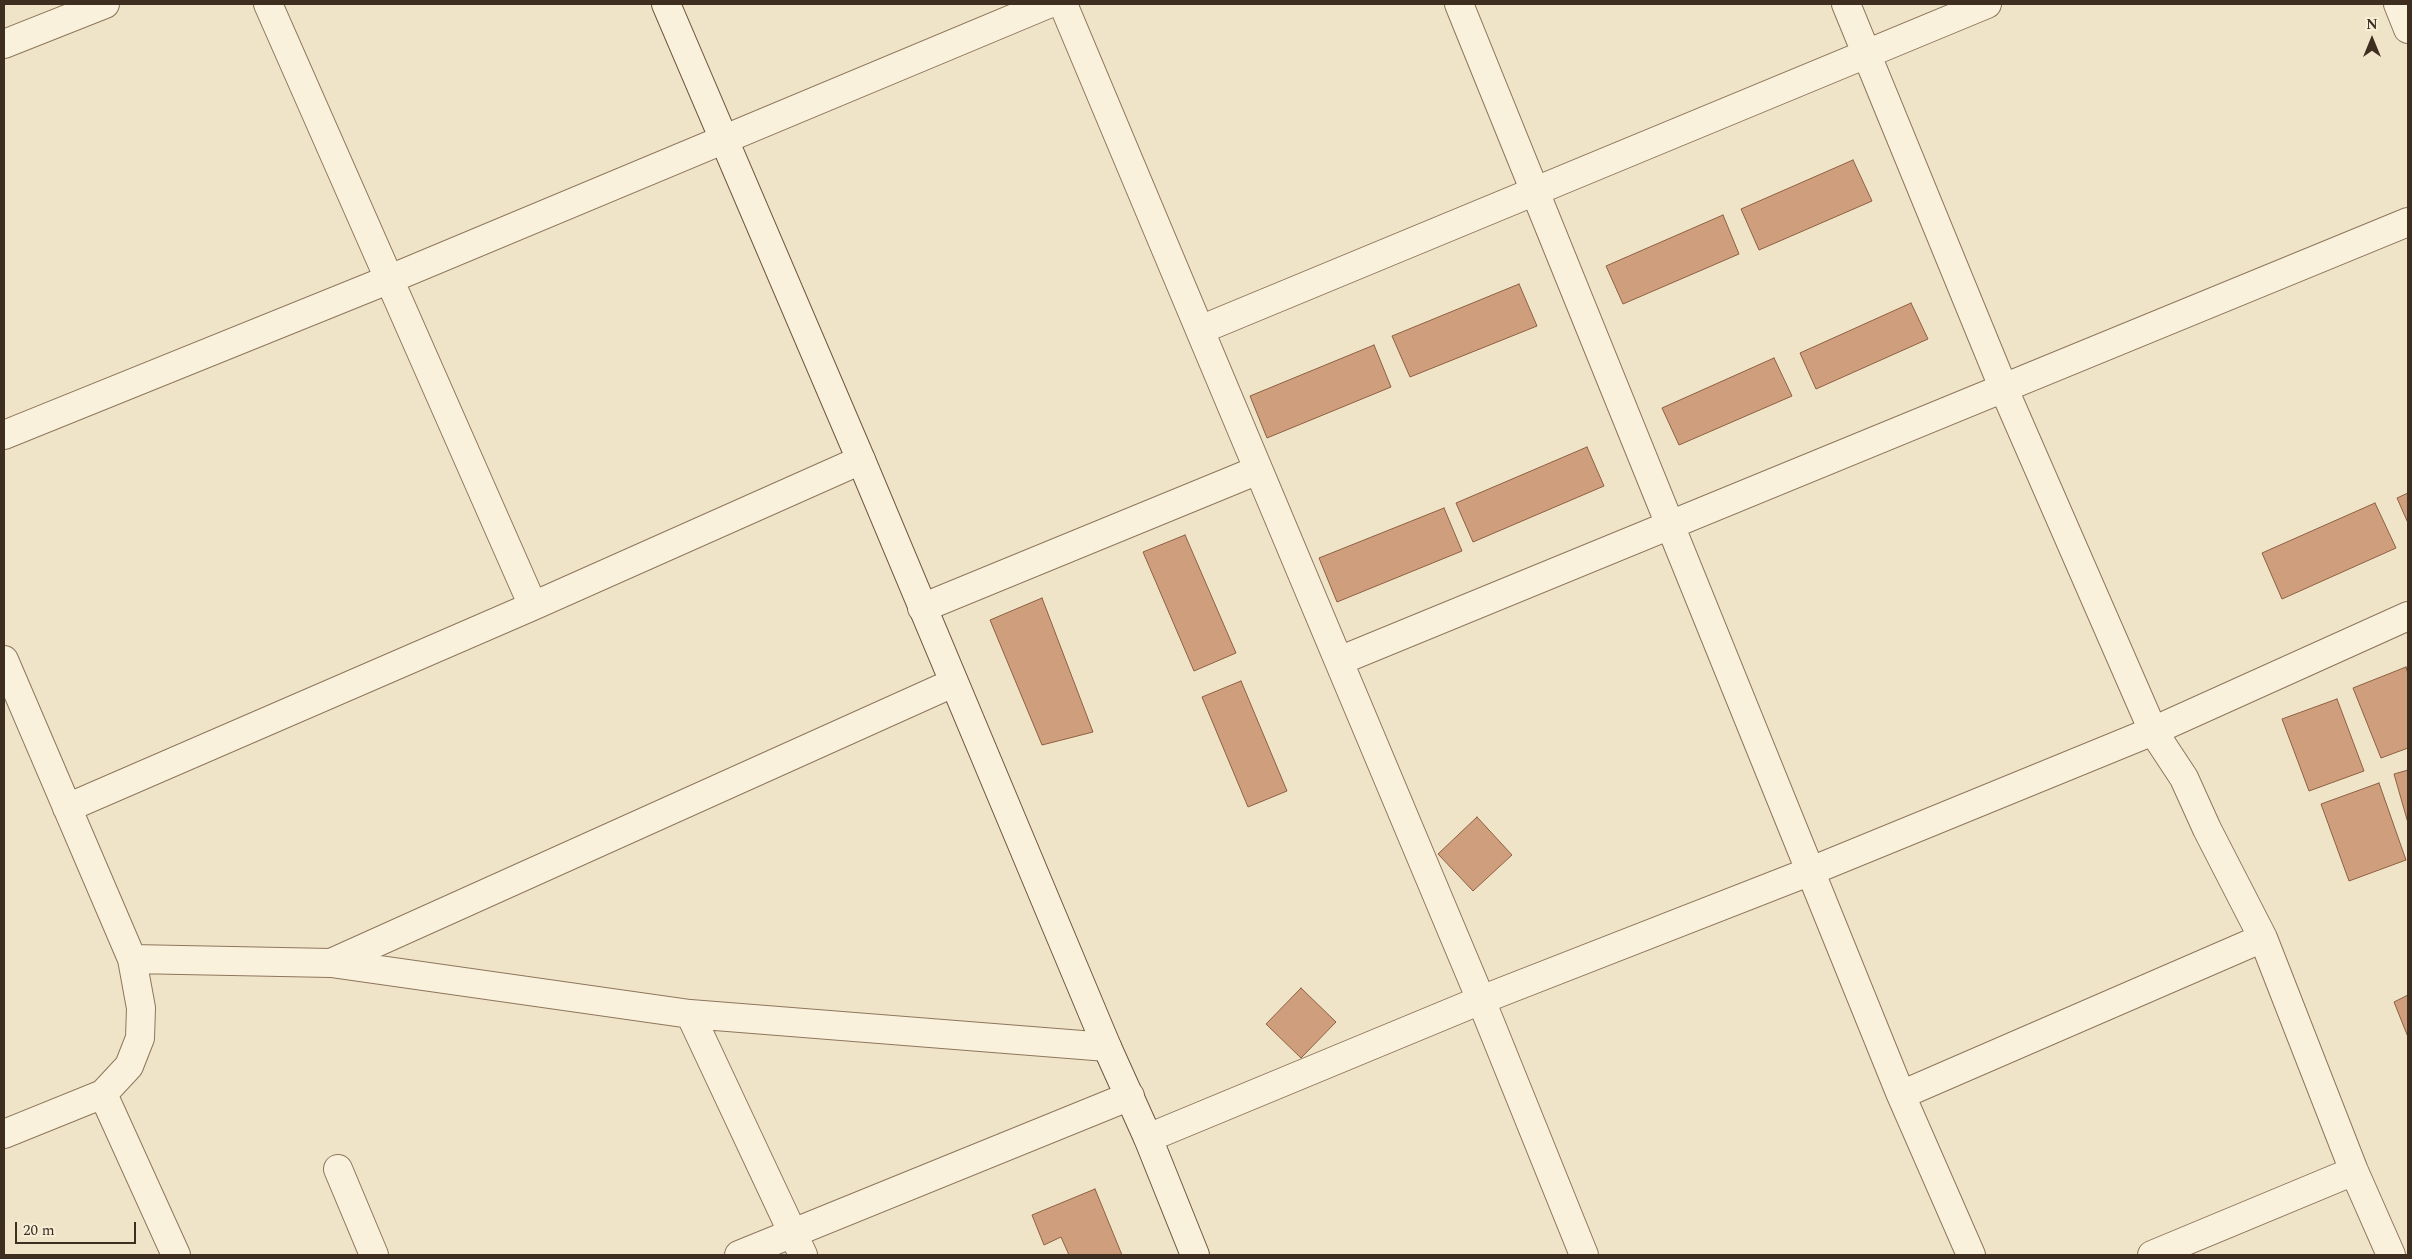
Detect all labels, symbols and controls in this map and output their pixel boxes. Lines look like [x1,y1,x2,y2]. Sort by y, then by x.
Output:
text: N [2366,14,2378,35]
north arrow [2347,15,2397,65]
scale bar [18,1212,139,1244]
text: 20 m [23,1219,55,1242]

